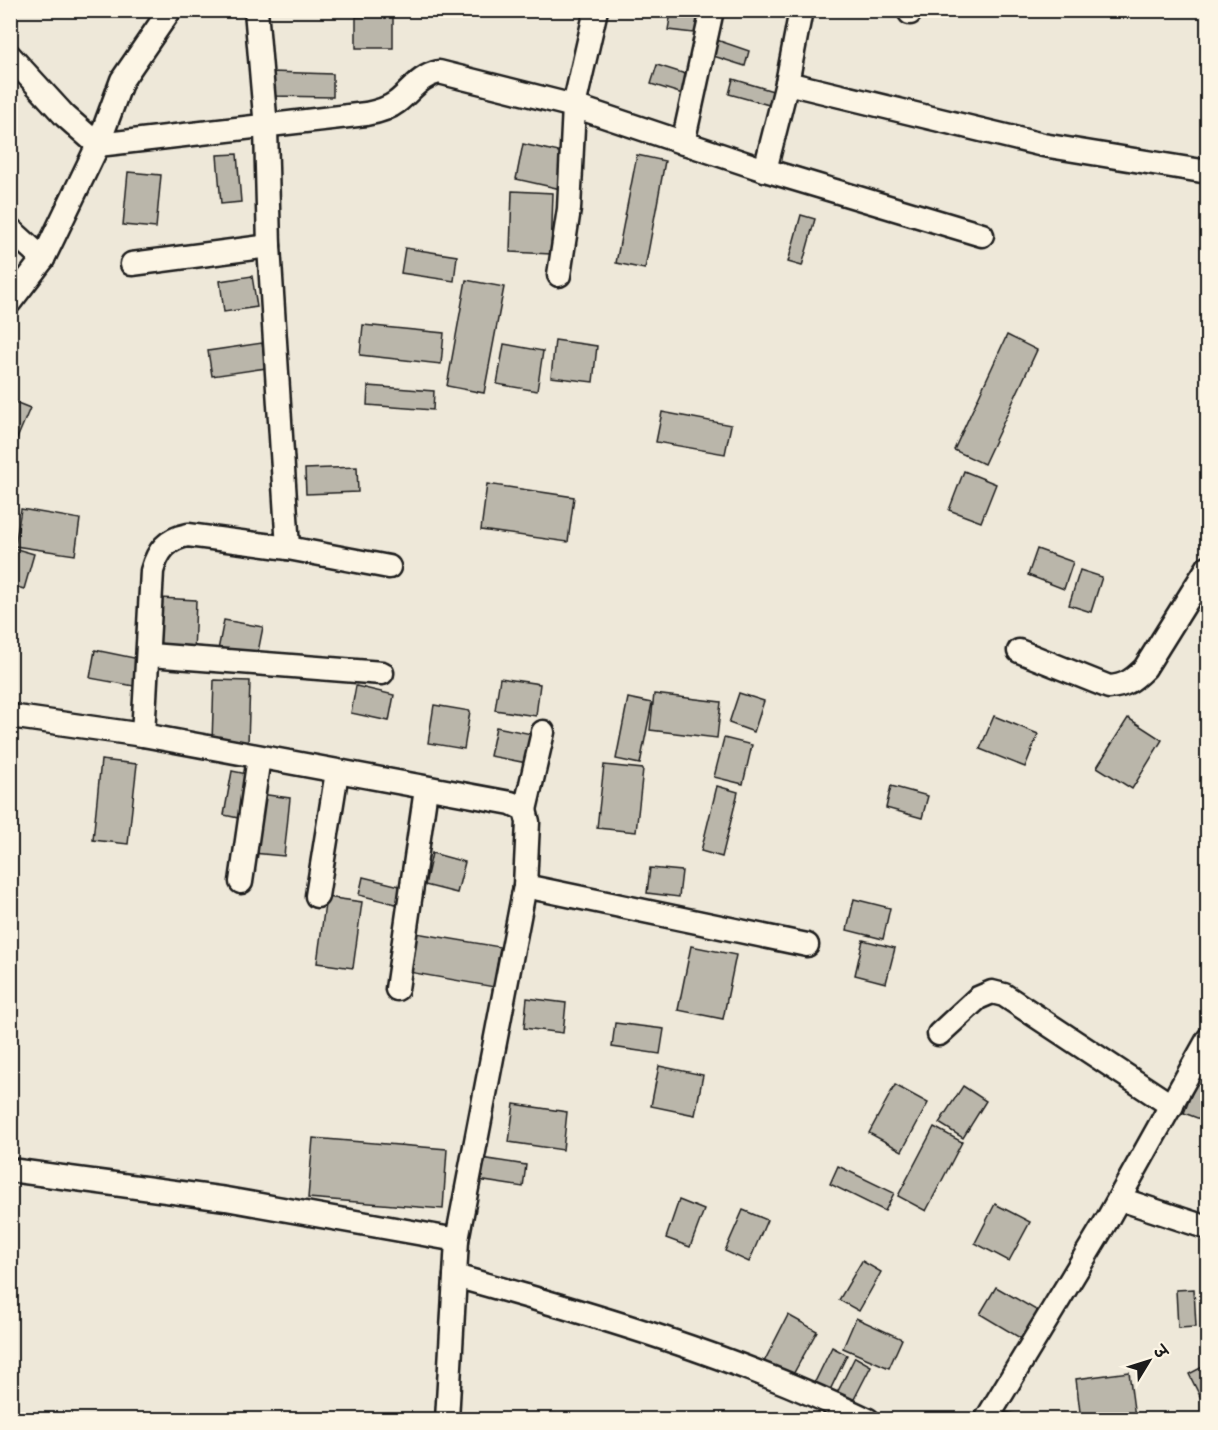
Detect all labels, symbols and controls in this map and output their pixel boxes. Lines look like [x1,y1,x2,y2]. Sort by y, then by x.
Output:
north arrow [1119,1331,1179,1391]
text: उ [1146,1342,1170,1365]

